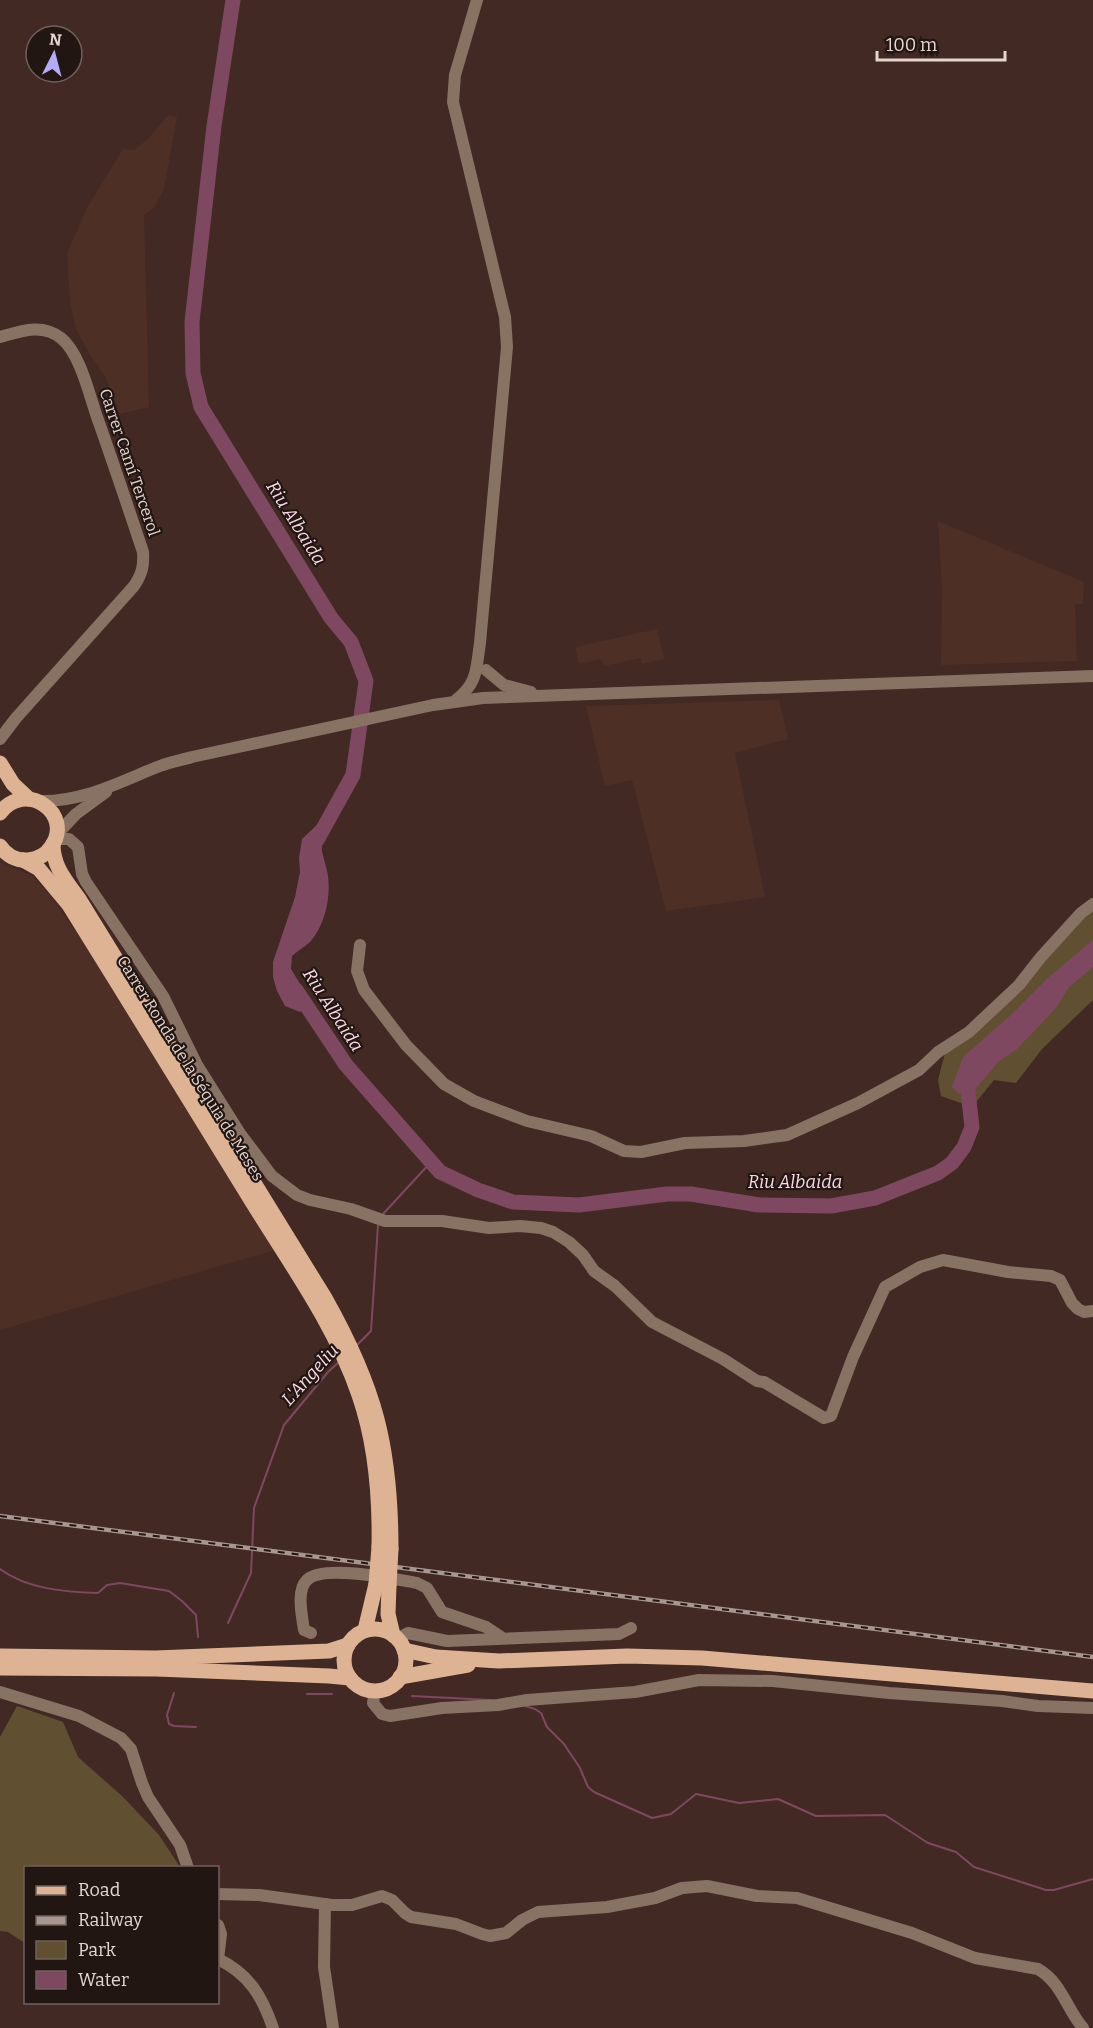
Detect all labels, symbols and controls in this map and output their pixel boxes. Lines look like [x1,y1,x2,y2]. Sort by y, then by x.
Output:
north arrow [24,24,84,84]
scale bar [877,24,1004,62]
text: N [48,29,63,50]
text: 100 m [886,34,937,56]
street label: Carrer Camí Tercerol [95,386,164,539]
water label: Riu Albaida [262,477,330,569]
street label: Carrer Ronda de la Séquia de Meses [113,952,268,1184]
water label: Riu Albaida [298,964,368,1056]
water label: Riu Albaida [748,1171,842,1193]
water label: L'Angeliu [277,1340,343,1410]
legend [24,1866,219,2004]
text: Road [78,1879,121,1901]
text: Railway [78,1909,143,1931]
text: Park [78,1939,117,1961]
text: Water [78,1969,129,1991]

